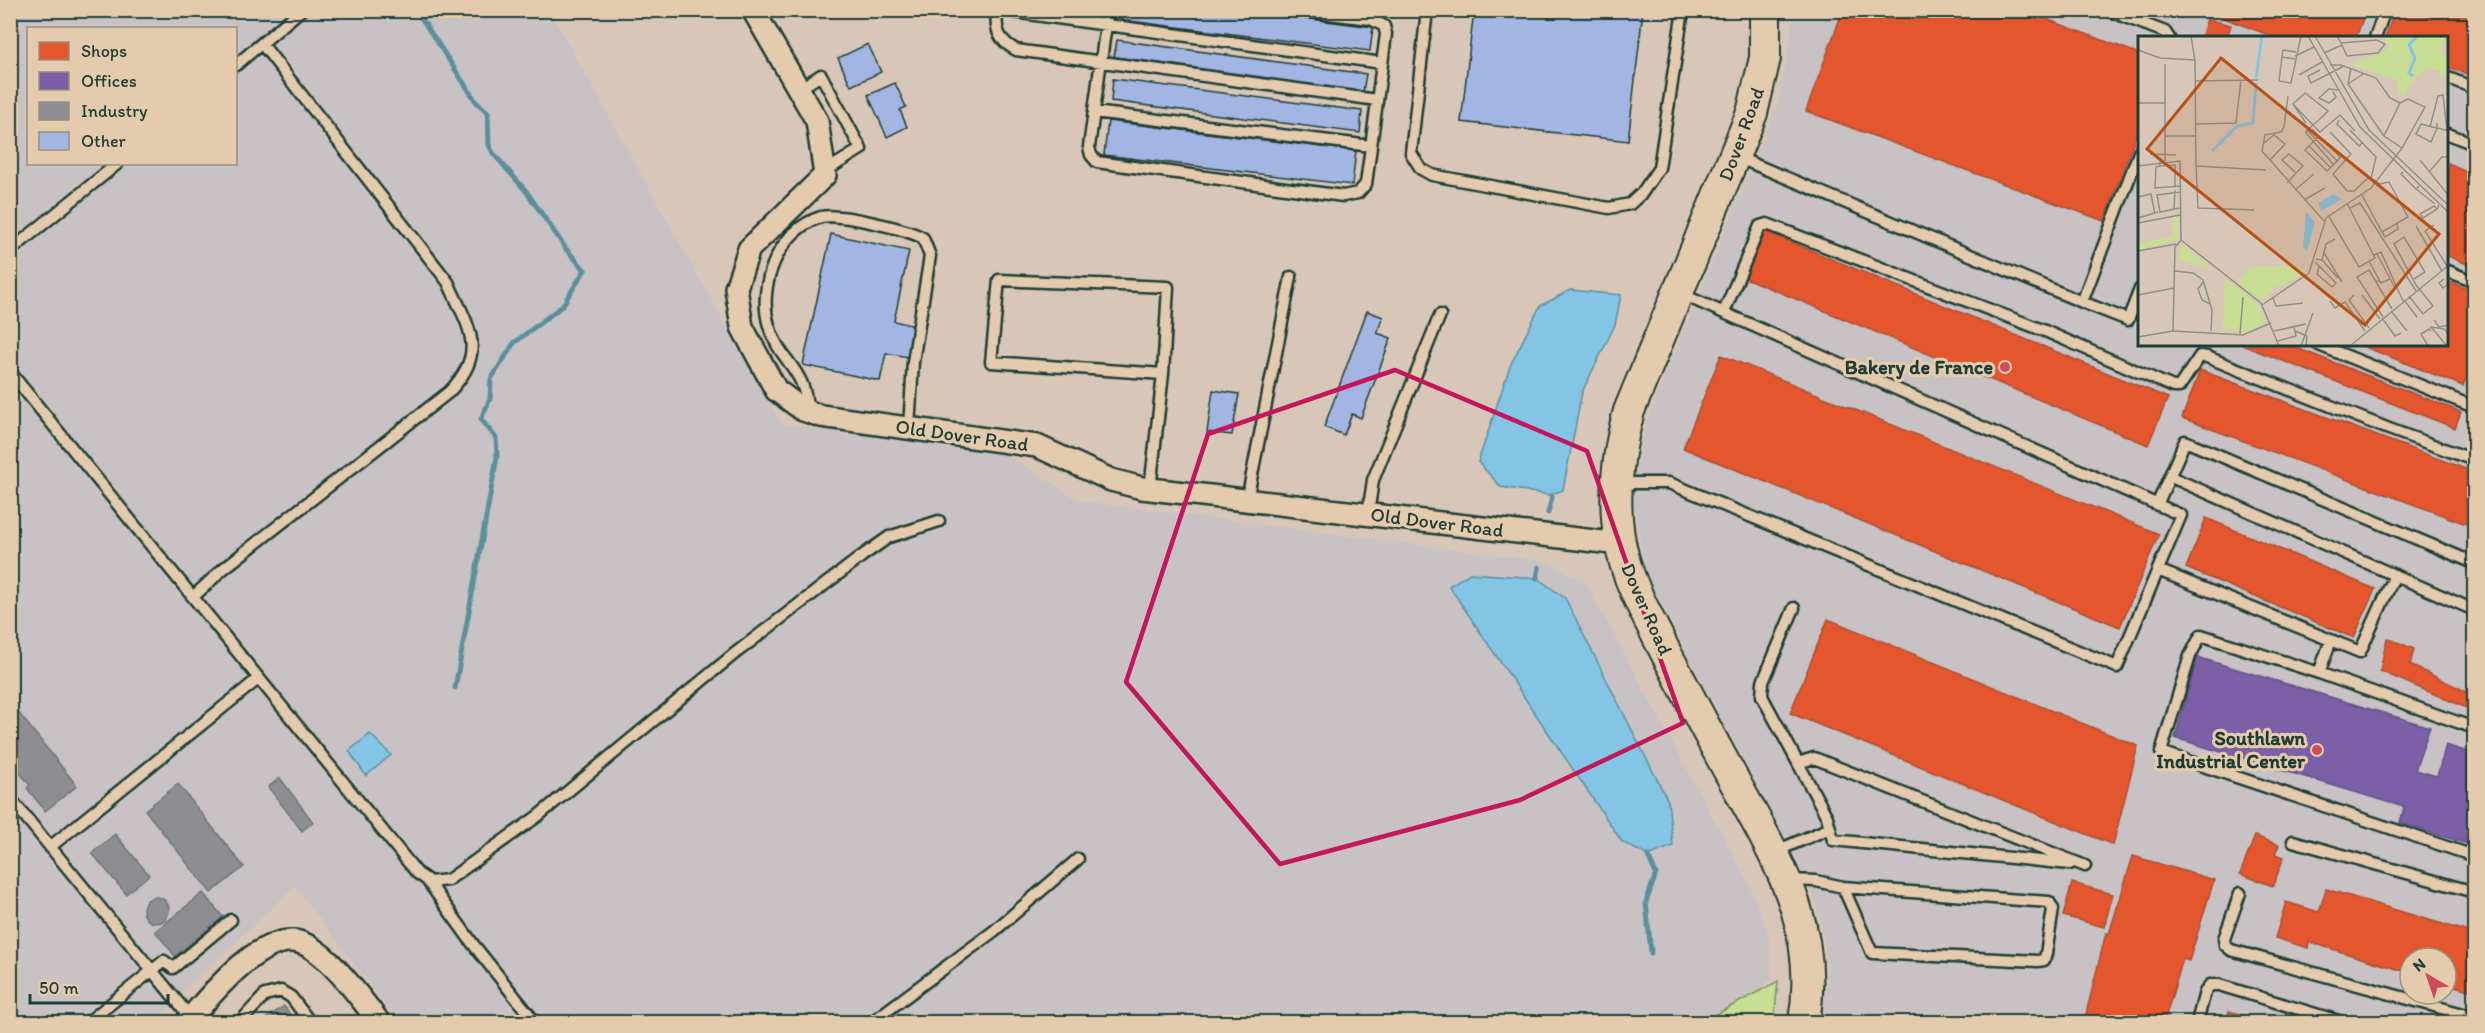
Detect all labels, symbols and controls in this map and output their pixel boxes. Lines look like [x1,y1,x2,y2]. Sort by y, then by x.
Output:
legend [27,27,237,165]
inset map [2138,36,2449,346]
text: Shops [81,40,127,62]
text: Offices [81,70,137,92]
street label: Dover Road [1713,84,1769,184]
text: Industry [81,100,148,122]
text: Other [81,130,127,152]
place label: Bakery de France [1845,355,1993,380]
marker: Bakery de France [1998,360,2012,374]
street label: Old Dover Road [894,414,1030,456]
street label: Old Dover Road [1369,502,1505,542]
street label: Dover Road [1616,559,1678,659]
place label: Southlawn Industrial Center [2156,726,2306,773]
marker: Southlawn Industrial Center [2310,743,2324,757]
north arrow [2398,946,2458,1006]
text: N [2409,954,2429,976]
scale bar [30,967,168,1005]
text: 50 m [39,977,79,999]

